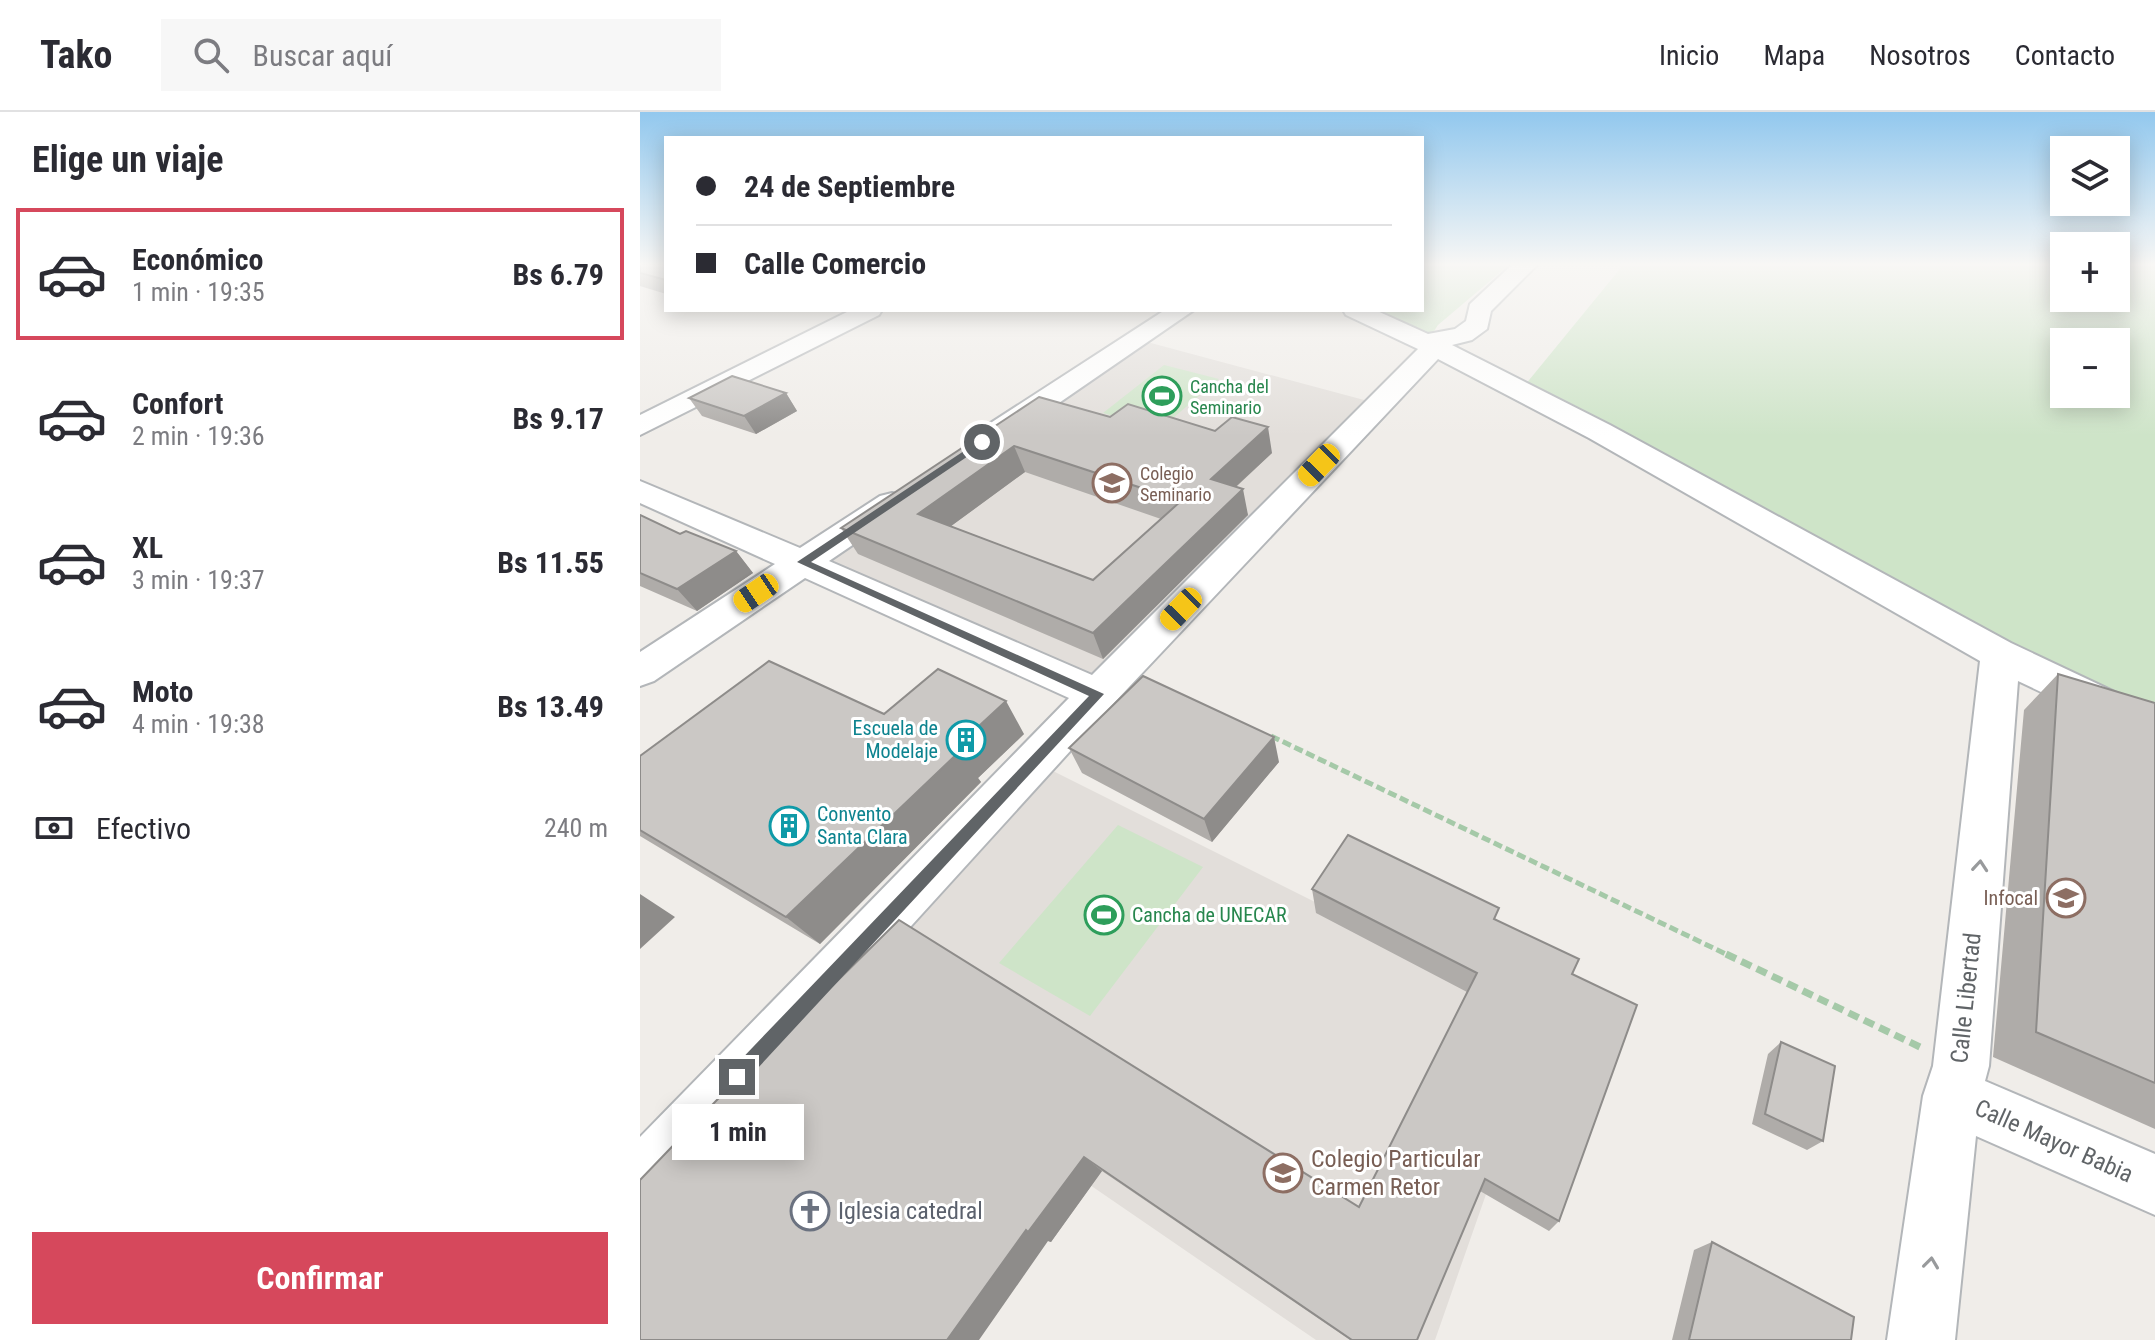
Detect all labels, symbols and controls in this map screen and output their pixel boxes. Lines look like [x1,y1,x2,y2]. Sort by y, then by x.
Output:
search box [161,19,721,91]
text: Tako [40,33,113,77]
icon: search [189,33,233,77]
text: Buscar aquí [253,38,392,73]
text: Inicio [1659,39,1719,72]
text: Mapa [1763,39,1825,72]
text: Nosotros [1869,39,1971,72]
text: Contacto [2015,39,2115,72]
map controls [2050,136,2130,408]
button: layers [2050,136,2130,216]
text: Elige un viaje [32,139,223,181]
text: 24 de Septiembre [744,169,955,204]
button: + [2050,232,2130,312]
icon: car [36,238,108,310]
text: Económico [132,242,263,277]
text: Calle Comercio [744,246,926,281]
text: Bs 6.79 [512,257,604,292]
text: 1 min · 19:35 [132,277,265,307]
button: − [2050,328,2130,408]
sports icon: Cancha del Seminario [1141,375,1183,417]
place label: Cancha del Seminario [1190,376,1269,418]
icon: car [36,382,108,454]
text: Confort [132,386,223,421]
text: Bs 9.17 [512,401,604,436]
text: 2 min · 19:36 [132,421,265,451]
route start [964,424,1000,460]
car [1294,439,1344,491]
school or university icon: Colegio Seminario [1091,462,1133,504]
place label: Colegio Seminario [1140,463,1211,505]
icon: car [36,526,108,598]
text: XL [132,530,163,565]
text: Bs 11.55 [497,545,604,580]
text: 3 min · 19:37 [132,565,265,595]
car [729,570,783,616]
car [1156,583,1206,635]
icon: car [36,670,108,742]
text: Moto [132,674,193,709]
text: Bs 13.49 [497,689,604,724]
text: 4 min · 19:38 [132,709,265,739]
place label: Escuela de Modelaje [853,716,938,763]
building icon: Escuela de Modelaje [945,719,987,761]
place label: Convento Santa Clara [817,802,908,849]
building icon: Convento Santa Clara [768,805,810,847]
icon: cash [32,806,76,850]
text: Efectivo [96,811,191,846]
text: 240 m [544,813,608,843]
one-way arrow [1971,859,1988,872]
school or university icon: Infocal [2045,877,2087,919]
place label: Infocal [1984,886,2038,910]
sports icon: Cancha de UNECAR [1083,894,1125,936]
place label: Cancha de UNECAR [1132,903,1287,927]
street label: Calle Libertad [1945,931,1987,1065]
route end [719,1059,755,1095]
street label: Calle Mayor Babia [1970,1094,2138,1188]
callout: 1 min [671,1105,803,1161]
text: 1 min [709,1117,767,1147]
place label: Colegio Particular Carmen Retor [1311,1145,1481,1201]
school or university icon: Colegio Particular Carmen Retor [1262,1152,1304,1194]
church icon: Iglesia catedral [789,1190,831,1232]
place label: Iglesia catedral [838,1197,983,1225]
button: Confirmar [32,1232,608,1324]
one-way arrow [1922,1256,1939,1270]

